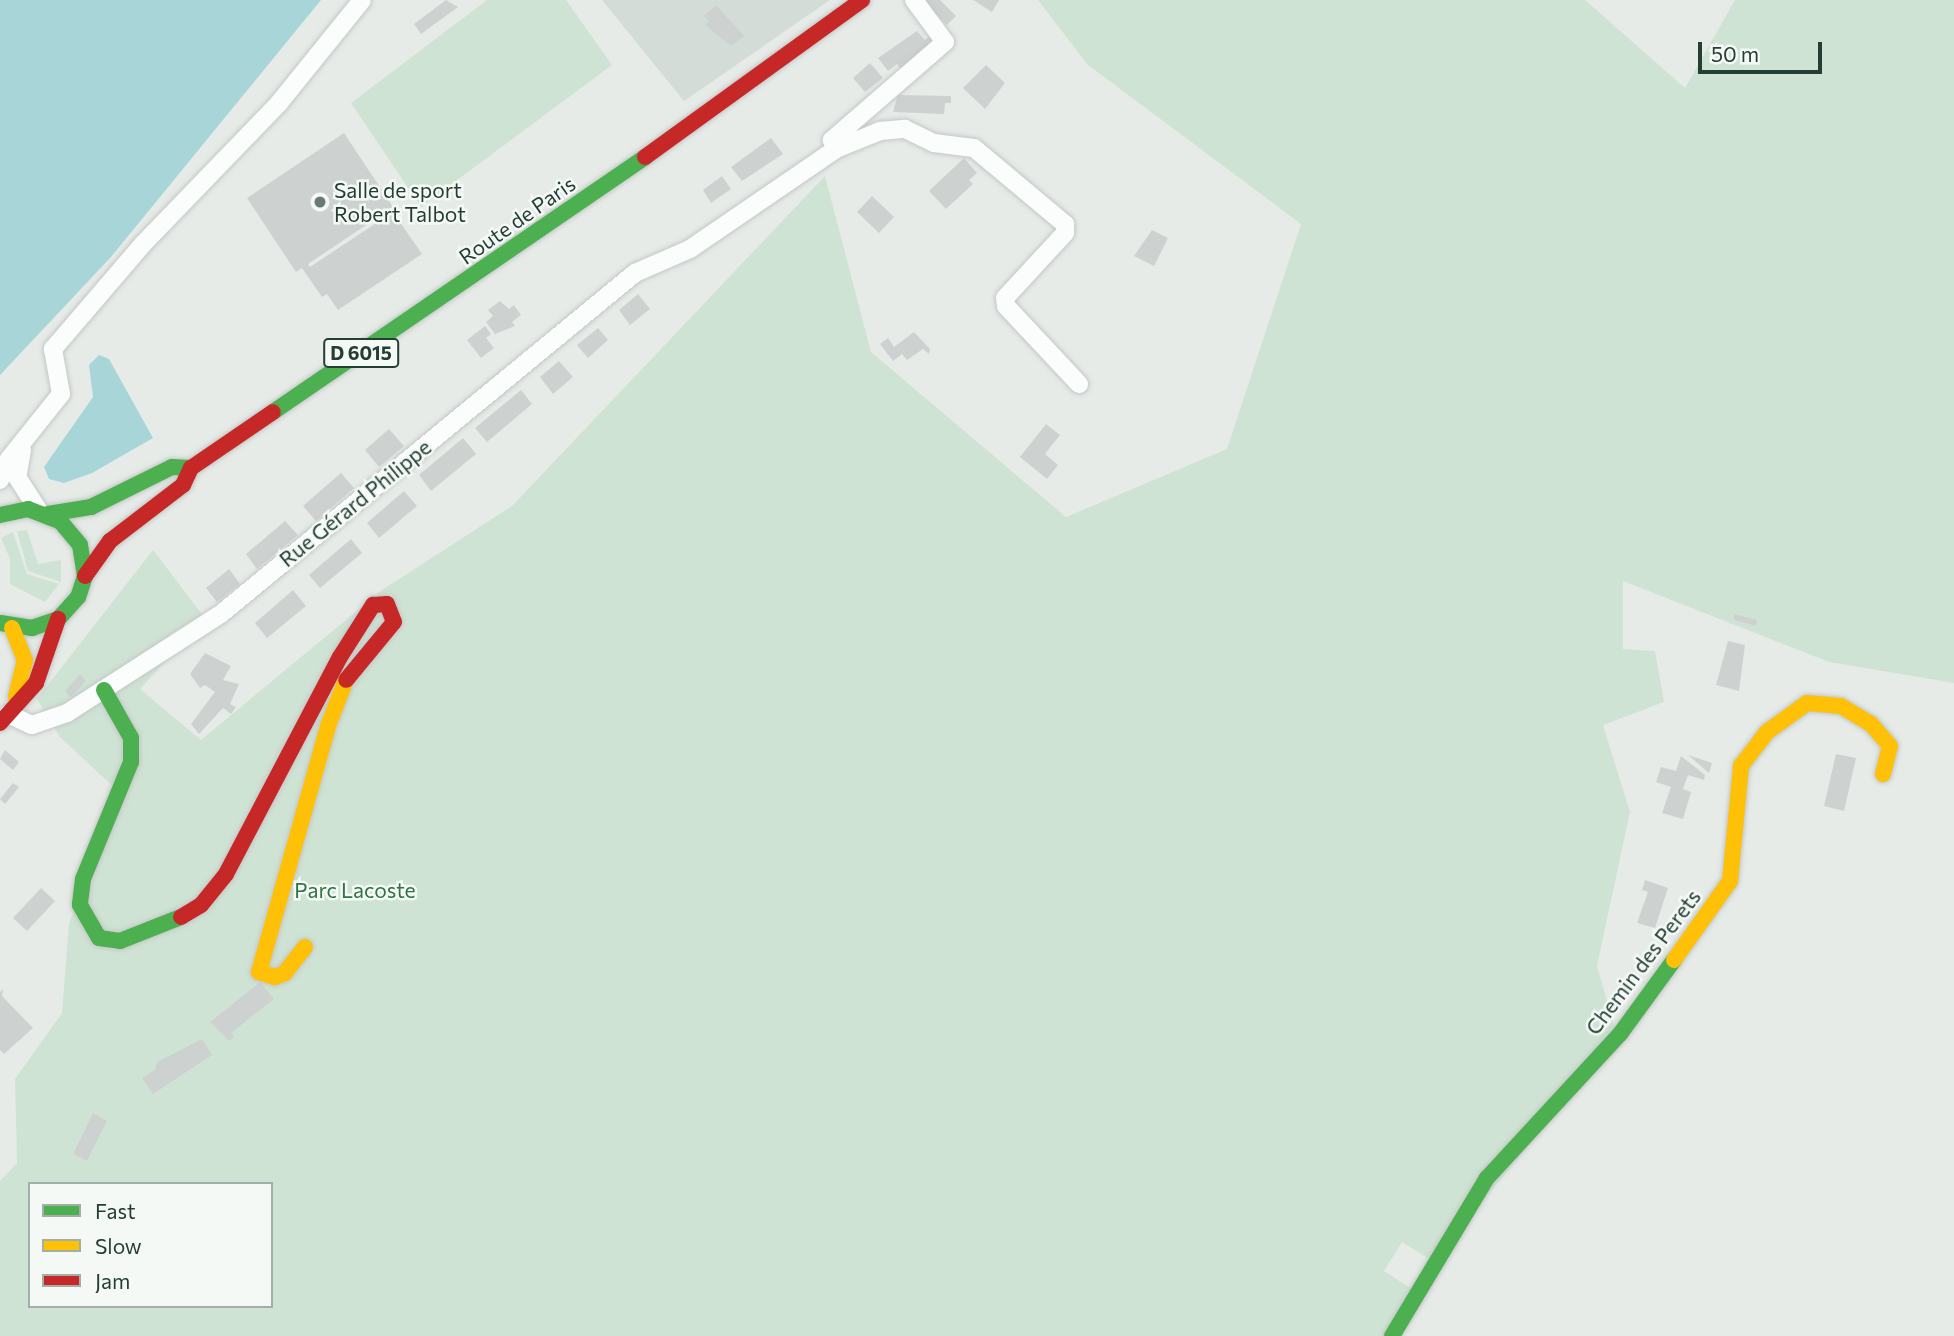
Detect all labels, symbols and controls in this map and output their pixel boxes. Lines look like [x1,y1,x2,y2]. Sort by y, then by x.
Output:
scale bar [1702,28,1826,72]
text: 50 m [1711,41,1759,66]
street label: Route de Paris [454,171,580,269]
place label: Salle de sport Robert Talbot [334,177,466,227]
marker: Salle de sport Robert Talbot [312,194,328,210]
road number: D 6015 [322,338,400,368]
street label: Rue Gérard Philippe [274,434,436,572]
park label: Parc Lacoste [294,877,416,903]
street label: Chemin des Perets [1580,885,1706,1039]
legend [28,1182,273,1308]
text: Fast [95,1198,136,1223]
text: Slow [95,1233,142,1258]
text: Jam [95,1268,130,1293]

